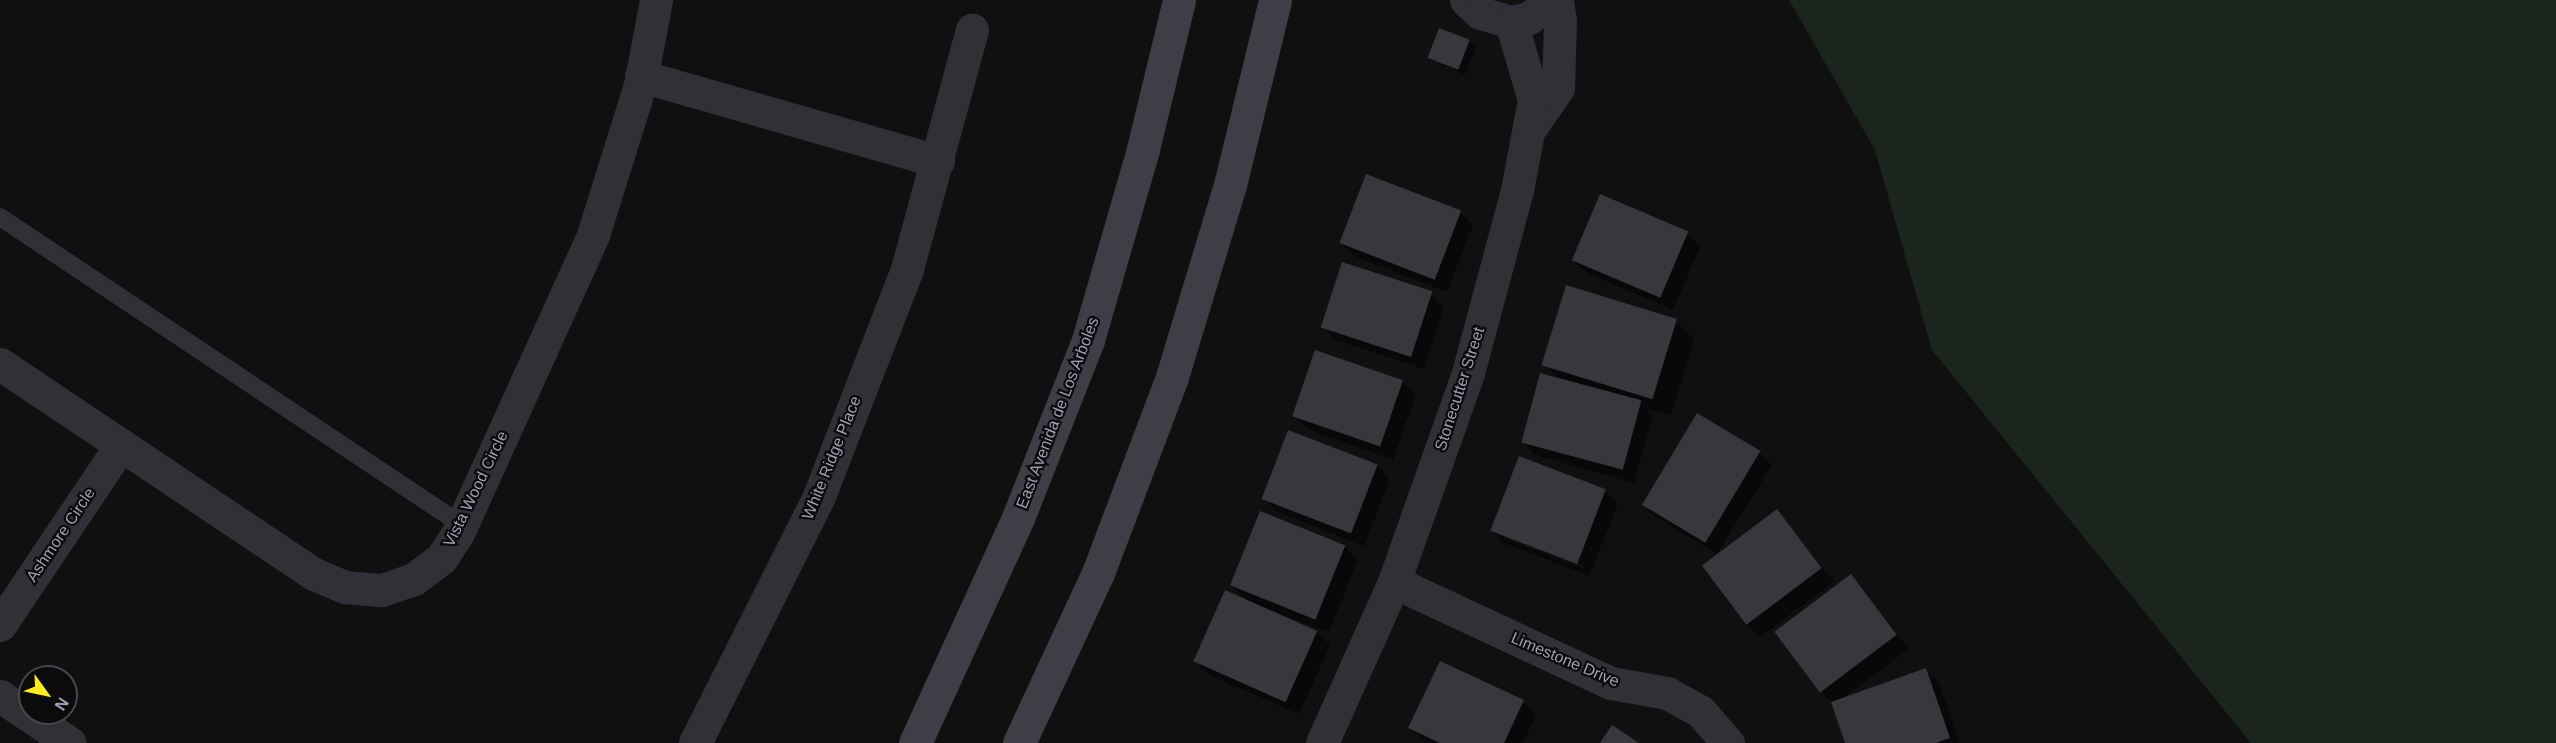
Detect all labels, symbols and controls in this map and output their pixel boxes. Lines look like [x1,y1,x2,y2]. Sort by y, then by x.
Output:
street label: East Avenida de Los Arboles [1012,314,1104,512]
street label: Stonecutter Street [1431,325,1489,453]
street label: White Ridge Place [798,393,866,523]
street label: Vista Wood Circle [440,428,512,550]
street label: Ashmore Circle [22,484,100,586]
street label: Limestone Drive [1508,629,1622,691]
north arrow [18,665,78,725]
text: N [52,695,72,713]

